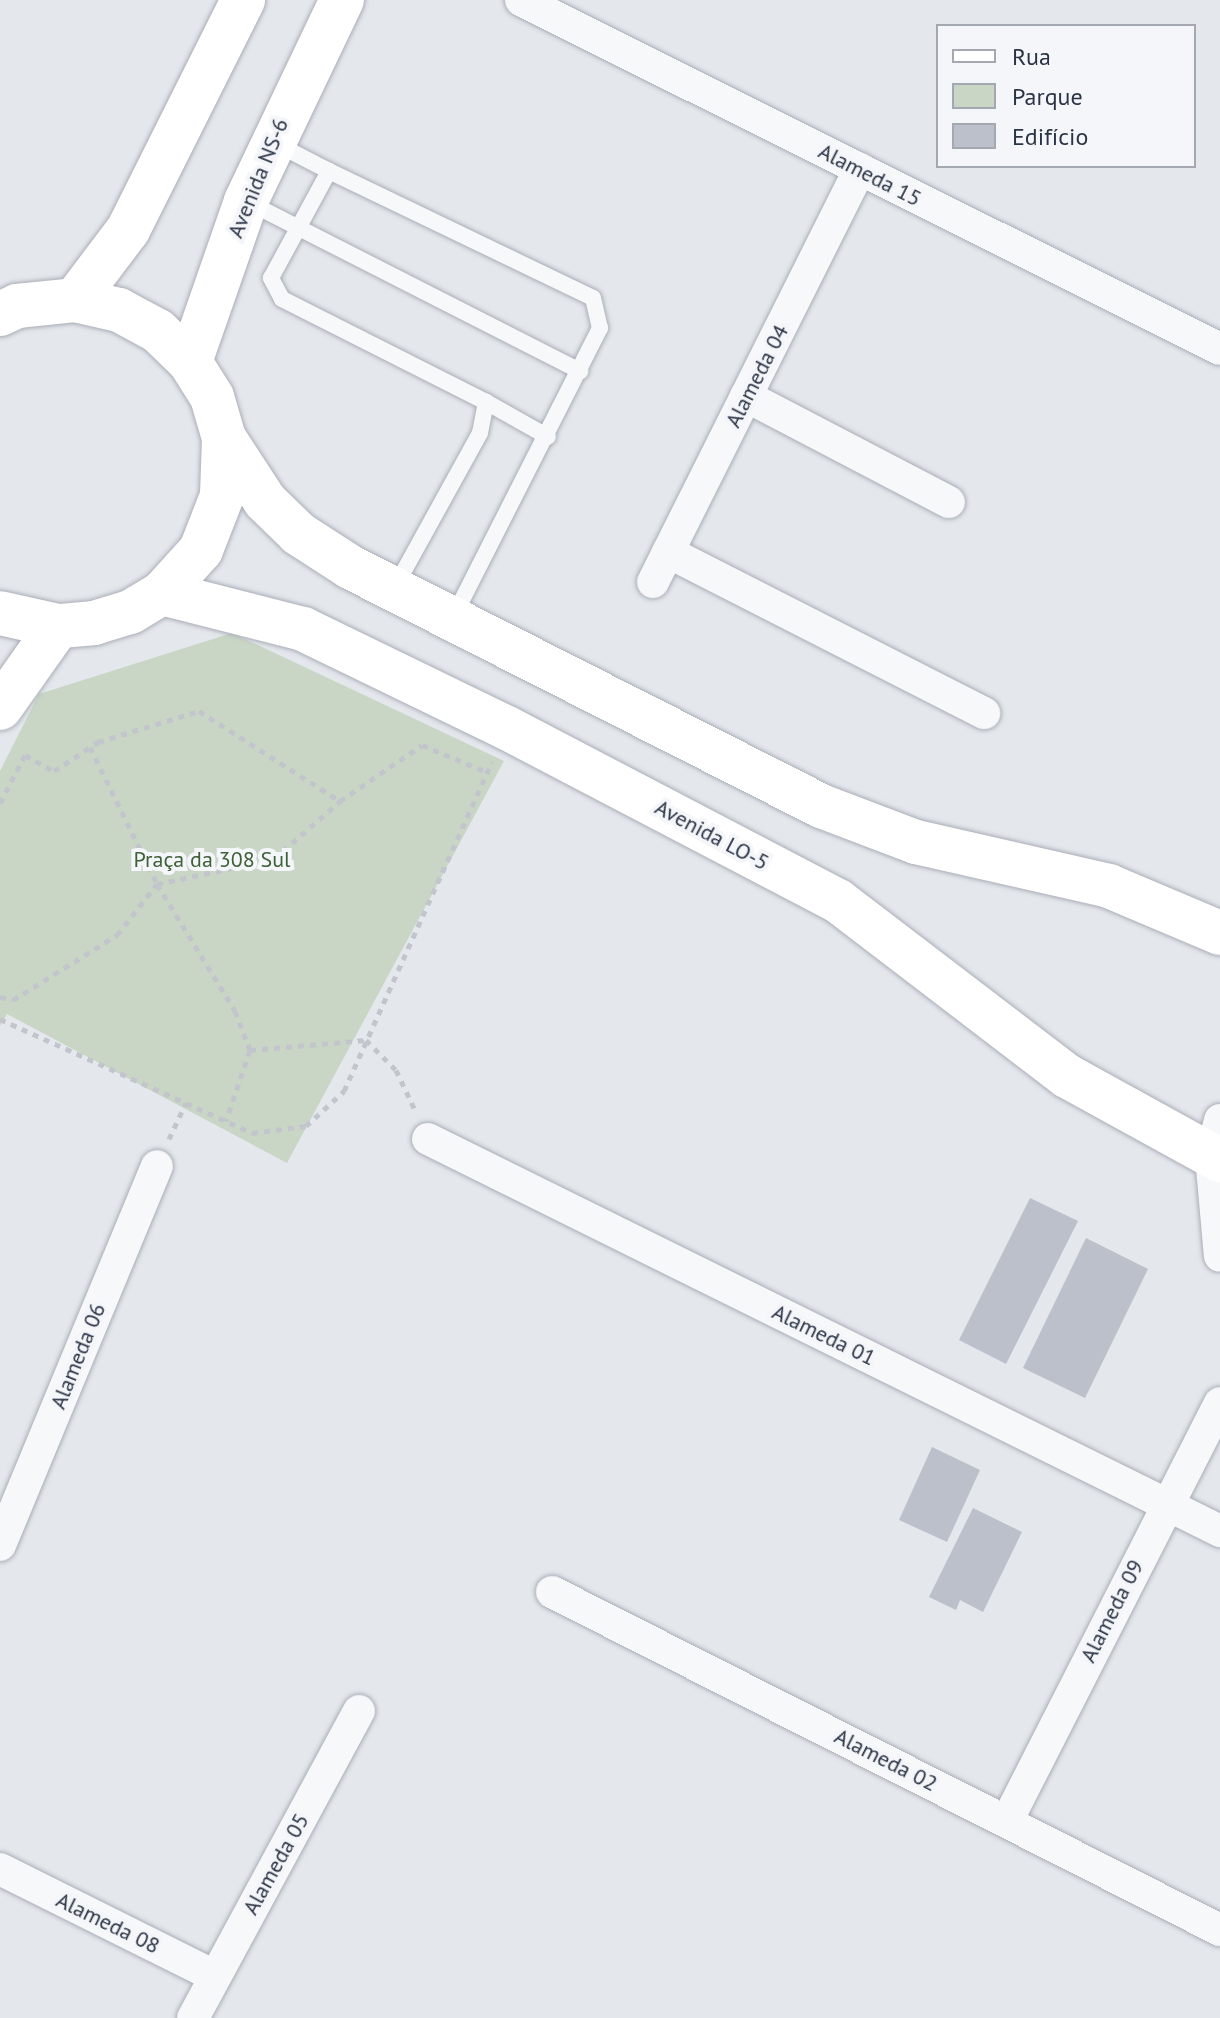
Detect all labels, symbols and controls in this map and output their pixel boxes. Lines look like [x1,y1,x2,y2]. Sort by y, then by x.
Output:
legend [936,24,1196,168]
text: Rua [1012,41,1051,72]
text: Parque [1012,81,1083,112]
street label: Avenida NS-6 [222,114,294,242]
text: Edifício [1012,121,1088,152]
street label: Alameda 15 [814,138,926,212]
street label: Alameda 04 [720,320,794,432]
street label: Avenida LO-5 [651,794,773,876]
park label: Praça da 308 Sul [133,847,291,873]
street label: Alameda 06 [45,1299,111,1413]
street label: Alameda 01 [768,1299,880,1371]
street label: Alameda 09 [1075,1555,1149,1667]
street label: Alameda 02 [830,1723,942,1797]
street label: Alameda 05 [237,1809,315,1919]
street label: Alameda 08 [52,1887,164,1959]

